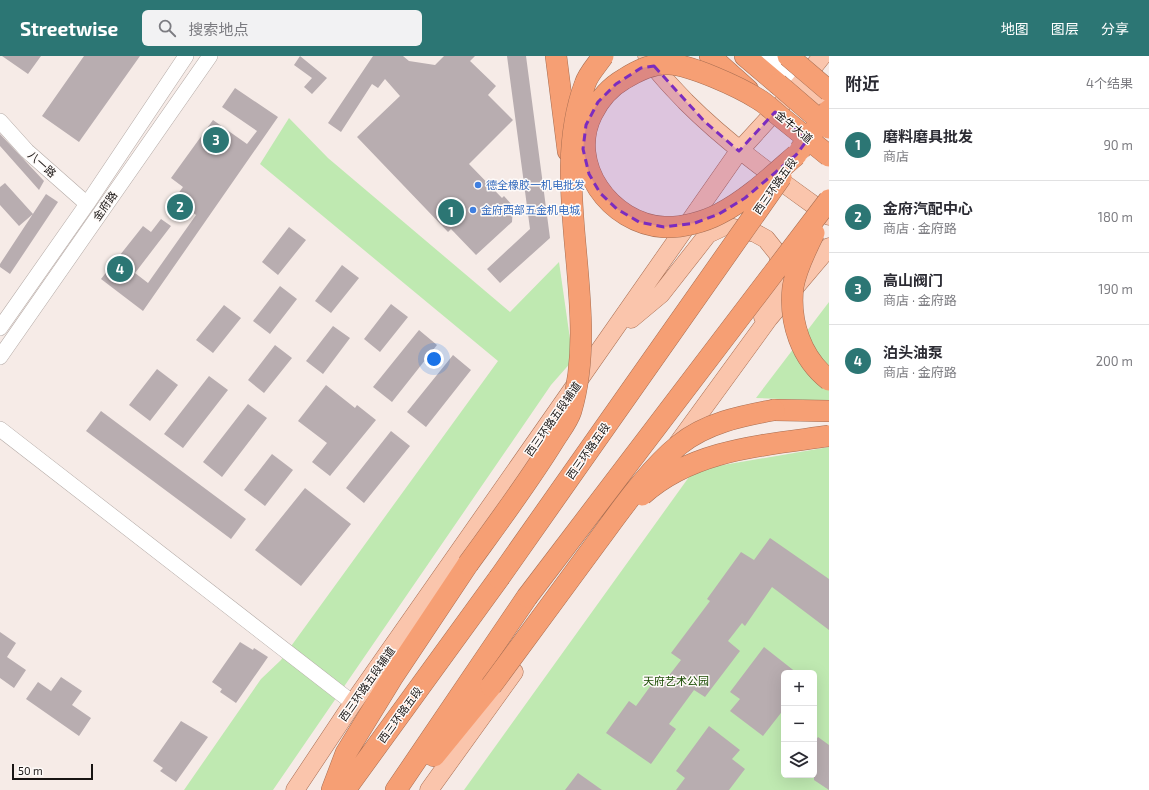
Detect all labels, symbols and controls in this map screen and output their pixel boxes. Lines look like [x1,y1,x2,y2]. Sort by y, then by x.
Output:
search box [142,10,422,46]
text: Streetwise [20,17,118,40]
icon: search [156,17,178,39]
text: 搜索地点 [188,20,248,38]
text: 地图 [1001,20,1029,37]
text: 图层 [1051,20,1079,37]
text: 分享 [1101,20,1129,37]
text: 附近 [845,73,879,93]
text: 4个结果 [1086,75,1133,91]
street label: 金牛大道 [773,108,816,146]
pin: 3 [203,125,229,155]
text: 磨料磨具批发 [883,127,973,145]
text: 1 [855,137,861,153]
text: 90 m [1103,137,1133,153]
street label: 八一路 [26,148,59,179]
text: 商店 [883,148,909,164]
street label: 西三环路五段 [750,155,799,216]
place label: 德全橡胶一机电批发 [486,178,585,191]
marker: 德全橡胶一机电批发 [473,180,483,190]
street label: 金府路 [90,188,119,223]
pin: 2 [167,192,193,222]
pin: 1 [438,197,464,227]
text: 金府汽配中心 [883,199,973,217]
place label: 金府西部五金机电城 [481,203,580,216]
marker: 金府西部五金机电城 [468,205,478,215]
text: 2 [854,209,862,225]
text: 180 m [1098,209,1133,225]
text: 商店 · 金府路 [883,220,957,236]
pin: 4 [107,254,133,284]
text: 高山阀门 [883,271,943,289]
text: 3 [854,281,862,297]
text: 190 m [1098,281,1133,297]
text: 商店 · 金府路 [883,292,957,308]
text: 泊头油泵 [883,343,943,361]
your location [424,349,444,369]
text: 4 [854,353,862,369]
text: 200 m [1096,353,1133,369]
text: 商店 · 金府路 [883,364,957,380]
street label: 西三环路五段辅道 [522,379,583,458]
street label: 西三环路五段 [563,420,612,481]
street label: 西三环路五段辅道 [336,644,398,724]
map controls [781,670,817,778]
button: + [781,670,817,706]
park label: 天府艺术公园 [643,674,709,687]
street label: 西三环路五段 [375,684,425,746]
button: − [781,706,817,742]
button: layers [781,742,817,778]
scale bar [12,762,93,781]
text: 50 m [18,764,43,777]

